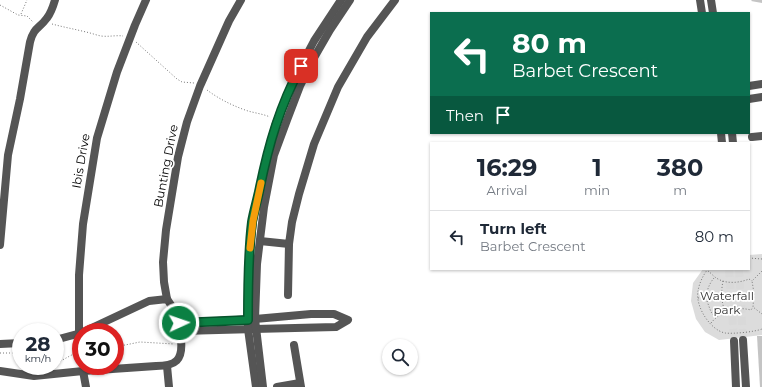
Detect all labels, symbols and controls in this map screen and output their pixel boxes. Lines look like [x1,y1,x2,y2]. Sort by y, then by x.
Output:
text: 80 m [512,26,587,60]
icon: left [446,28,498,80]
pin [284,49,318,83]
icon: arrive [290,55,312,77]
text: Barbet Crescent [512,60,658,82]
icon: arrive [492,104,514,126]
text: Then [446,106,484,125]
street label: Bunting Drive [150,123,181,209]
street label: Ibis Drive [68,132,93,190]
text: 16:29 [477,153,537,182]
text: 1 [592,153,602,182]
text: 380 [657,153,703,182]
text: Arrival [486,182,528,198]
text: min [584,182,610,198]
text: m [673,182,687,198]
text: Turn left [480,219,547,238]
icon: left [446,226,468,248]
text: 80 m [695,227,734,246]
text: Barbet Crescent [480,238,586,254]
park label: Waterfall park [700,288,754,317]
position arrow [158,302,200,344]
speed limit sign: 30 [72,323,124,375]
text: 28 [26,332,51,356]
map controls [382,339,418,375]
button: search [382,339,418,375]
text: km/h [25,352,51,365]

